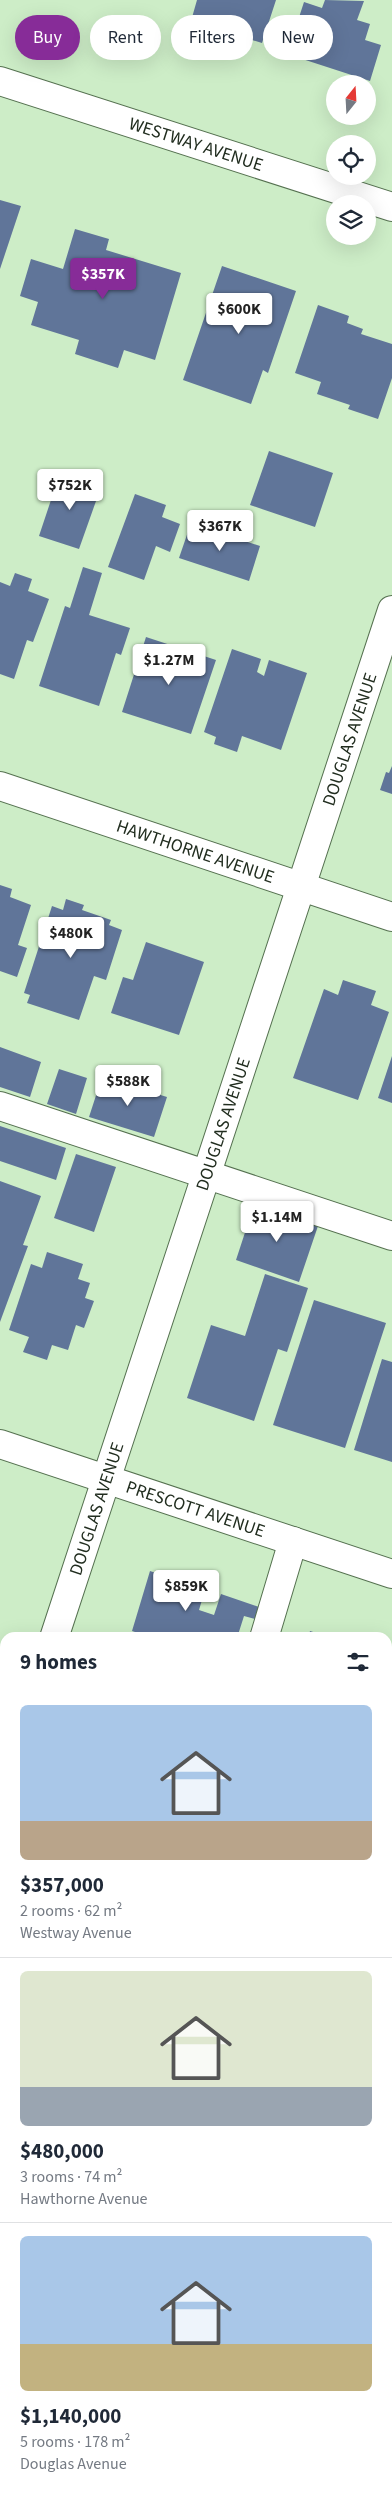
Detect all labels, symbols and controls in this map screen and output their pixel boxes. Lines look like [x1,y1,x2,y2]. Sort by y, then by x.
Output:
chip: Buy [15,15,80,60]
chip: Rent [90,15,161,60]
chip: Filters [171,15,253,60]
chip: New [263,15,333,60]
north arrow [326,75,376,125]
map controls [326,75,376,245]
street label: WESTWAY AVENUE [126,111,266,178]
button: locate [326,135,376,185]
button: layers [326,195,376,245]
pin: $357K [68,258,138,300]
text: $357K [81,263,125,285]
pin: $600K [204,292,274,335]
text: $600K [217,298,261,320]
pin: $752K [35,468,105,511]
text: $752K [48,474,92,496]
pin: $367K [185,510,255,552]
text: $367K [198,515,242,537]
pin: $1.27M [128,644,210,686]
text: $1.27M [144,649,194,671]
street label: DOUGLAS AVENUE [316,670,383,809]
street label: HAWTHORNE AVENUE [113,814,278,890]
pin: $480K [36,916,106,959]
text: $480K [49,922,93,944]
street label: DOUGLAS AVENUE [190,1054,257,1194]
pin: $588K [93,1064,163,1107]
text: $588K [106,1070,150,1092]
pin: $1.14M [236,1200,318,1243]
text: $1.14M [252,1206,302,1228]
street label: DOUGLAS AVENUE [63,1439,130,1579]
street label: PRESCOTT AVENUE [123,1475,268,1544]
pin: $859K [151,1570,221,1612]
text: $859K [164,1575,208,1597]
text: 9 homes [20,1647,97,1677]
icon: filters [344,1648,372,1676]
icon: home [151,1738,241,1828]
text: $357,000 [20,1870,104,1900]
text: 2 rooms · 62 m² [20,1900,122,1922]
text: Westway Avenue [20,1922,132,1944]
icon: home [151,2003,241,2093]
text: $480,000 [20,2136,104,2166]
text: 3 rooms · 74 m² [20,2166,122,2188]
text: Hawthorne Avenue [20,2188,148,2210]
icon: home [151,2268,241,2358]
text: $1,140,000 [20,2401,121,2431]
text: 5 rooms · 178 m² [20,2431,130,2453]
text: Douglas Avenue [20,2453,127,2475]

